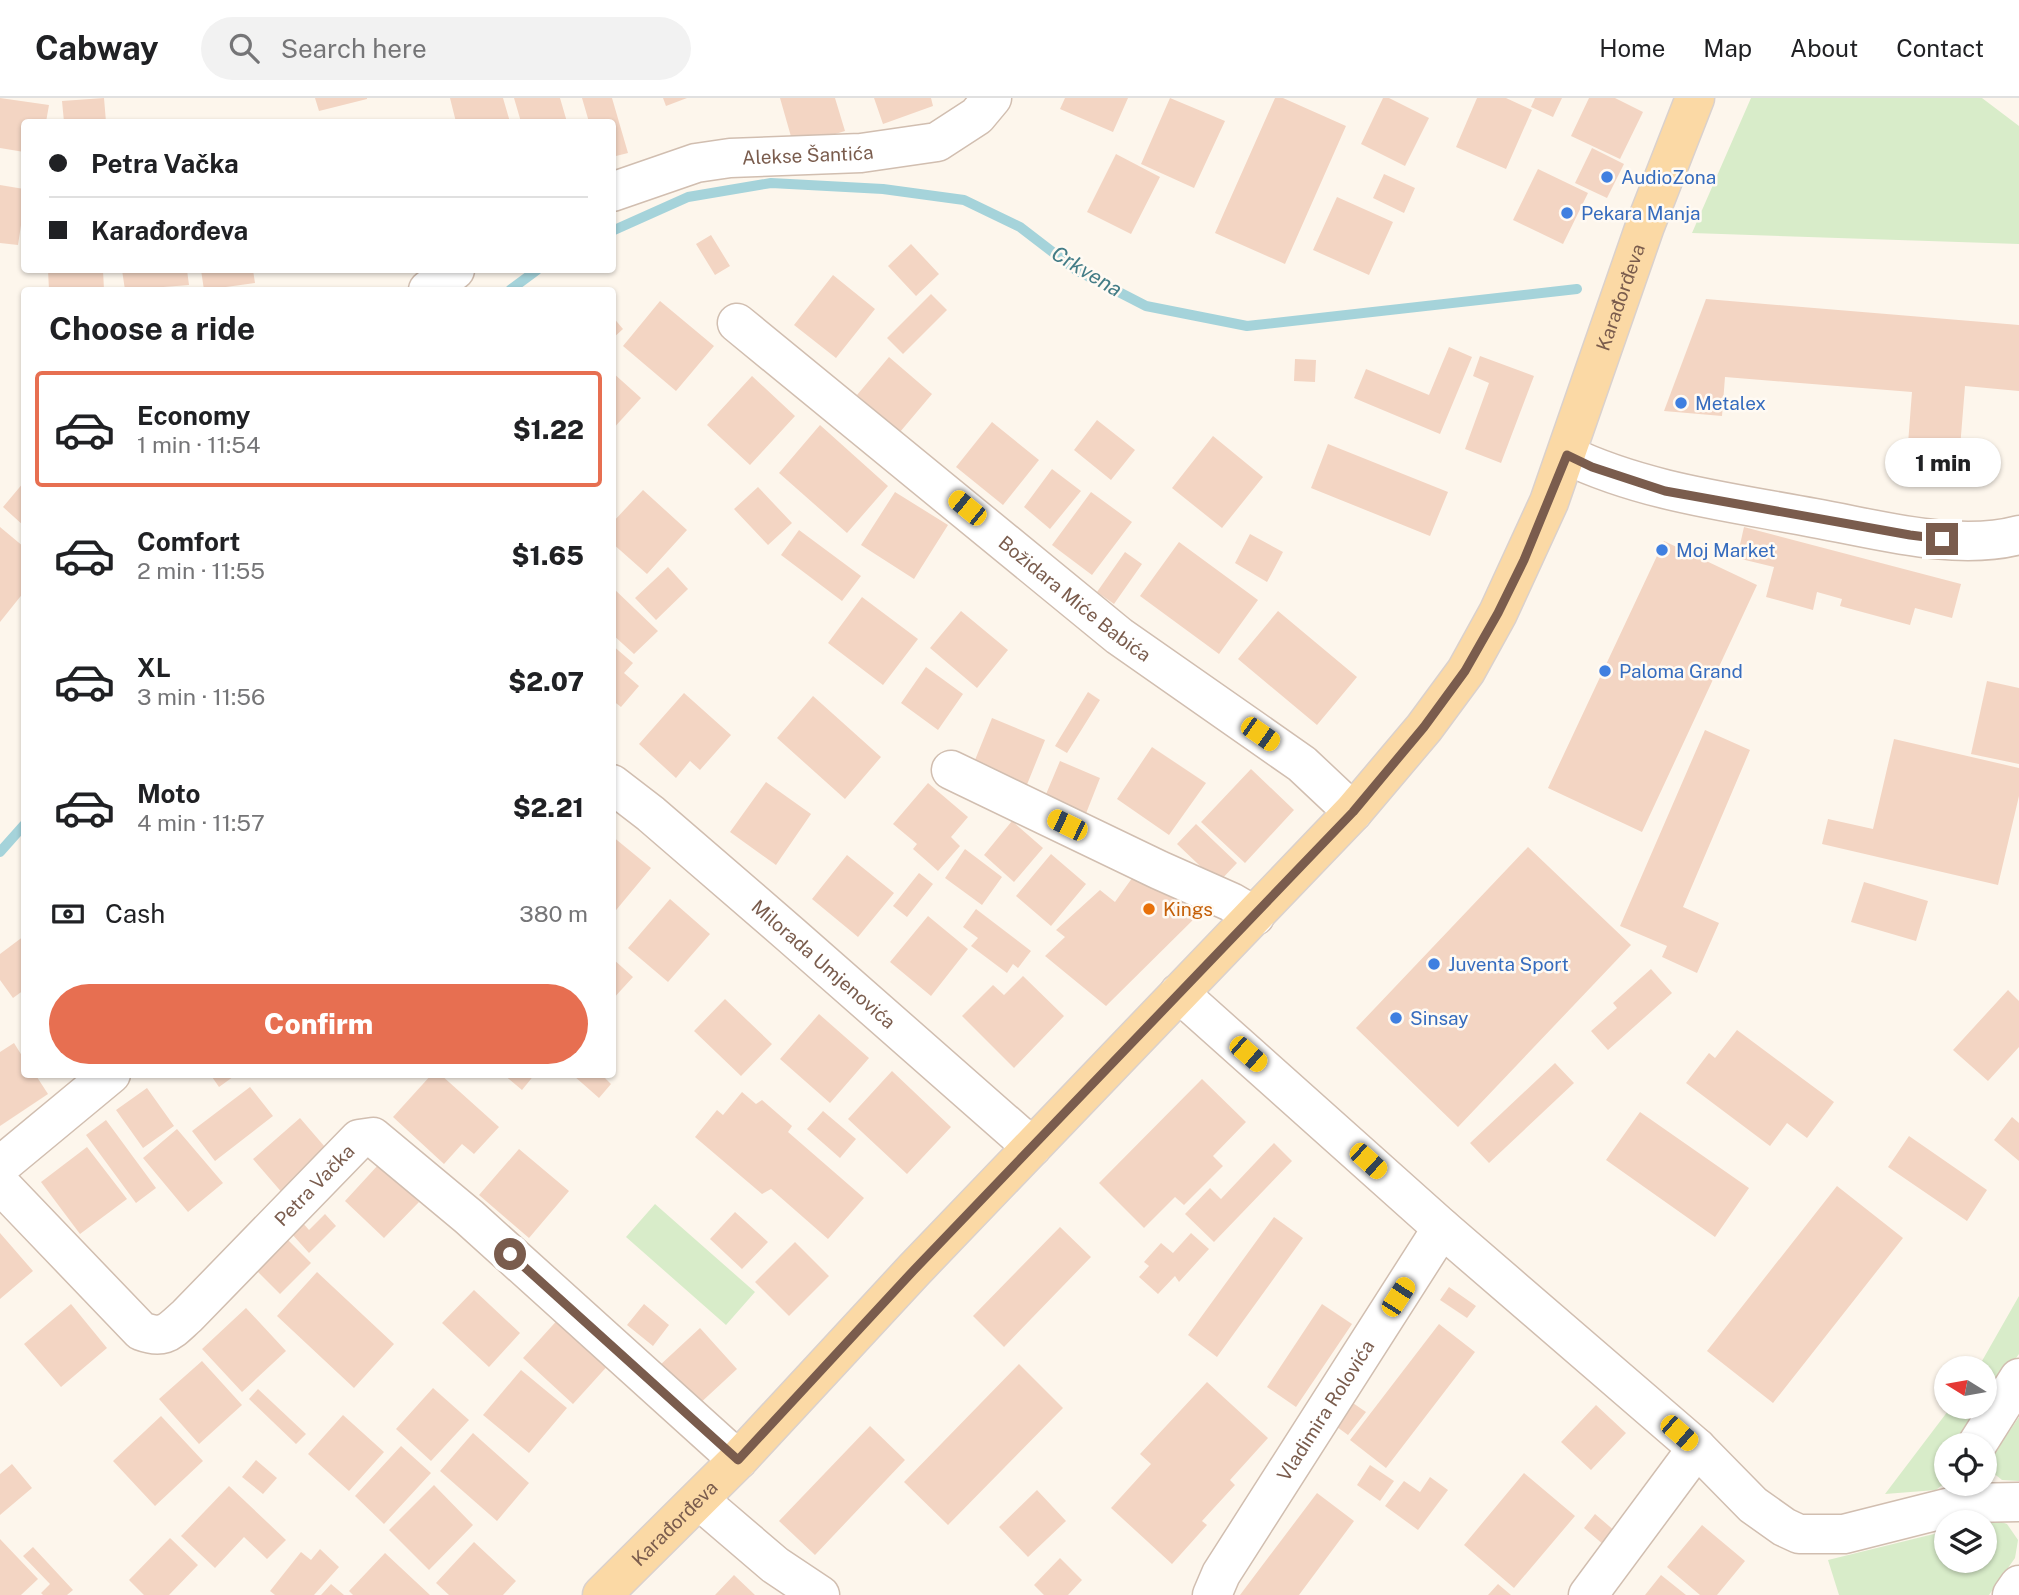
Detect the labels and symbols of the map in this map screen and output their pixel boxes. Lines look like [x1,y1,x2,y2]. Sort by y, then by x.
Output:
street label: Alekse Šantića [742,140,875,169]
place label: AudioZona [1621,166,1716,188]
marker: AudioZona [1599,169,1615,185]
place label: Pekara Manja [1581,202,1701,224]
marker: Pekara Manja [1559,205,1575,221]
water label: Crkvena [1047,240,1127,302]
street label: Karađorđeva [1591,241,1649,354]
place label: Metalex [1695,392,1766,414]
marker: Metalex [1673,395,1689,411]
callout: 1 min [1884,438,2000,486]
car [945,487,990,529]
route end [1926,523,1958,555]
street label: Božidara Miće Babića [994,531,1155,666]
place label: Moj Market [1676,539,1776,561]
marker: Moj Market [1654,542,1670,558]
place label: Paloma Grand [1619,660,1743,682]
marker: Paloma Grand [1597,663,1613,679]
car [1237,713,1284,755]
car [1044,806,1091,844]
street label: Milorada Umjenovića [747,895,900,1033]
place label: Kings [1163,898,1213,920]
marker: Kings [1141,901,1157,917]
place label: Juventa Sport [1448,953,1569,975]
marker: Juventa Sport [1426,956,1442,972]
place label: Sinsay [1410,1007,1468,1029]
marker: Sinsay [1388,1010,1404,1026]
car [1226,1032,1271,1076]
car [1346,1139,1391,1183]
street label: Petra Vačka [270,1140,359,1230]
route start [494,1238,526,1270]
car [1378,1274,1419,1320]
street label: Vladimira Rolovića [1272,1336,1379,1485]
north arrow [1934,1356,1997,1419]
car [1657,1411,1702,1455]
street label: Karađorđeva [627,1476,722,1570]

